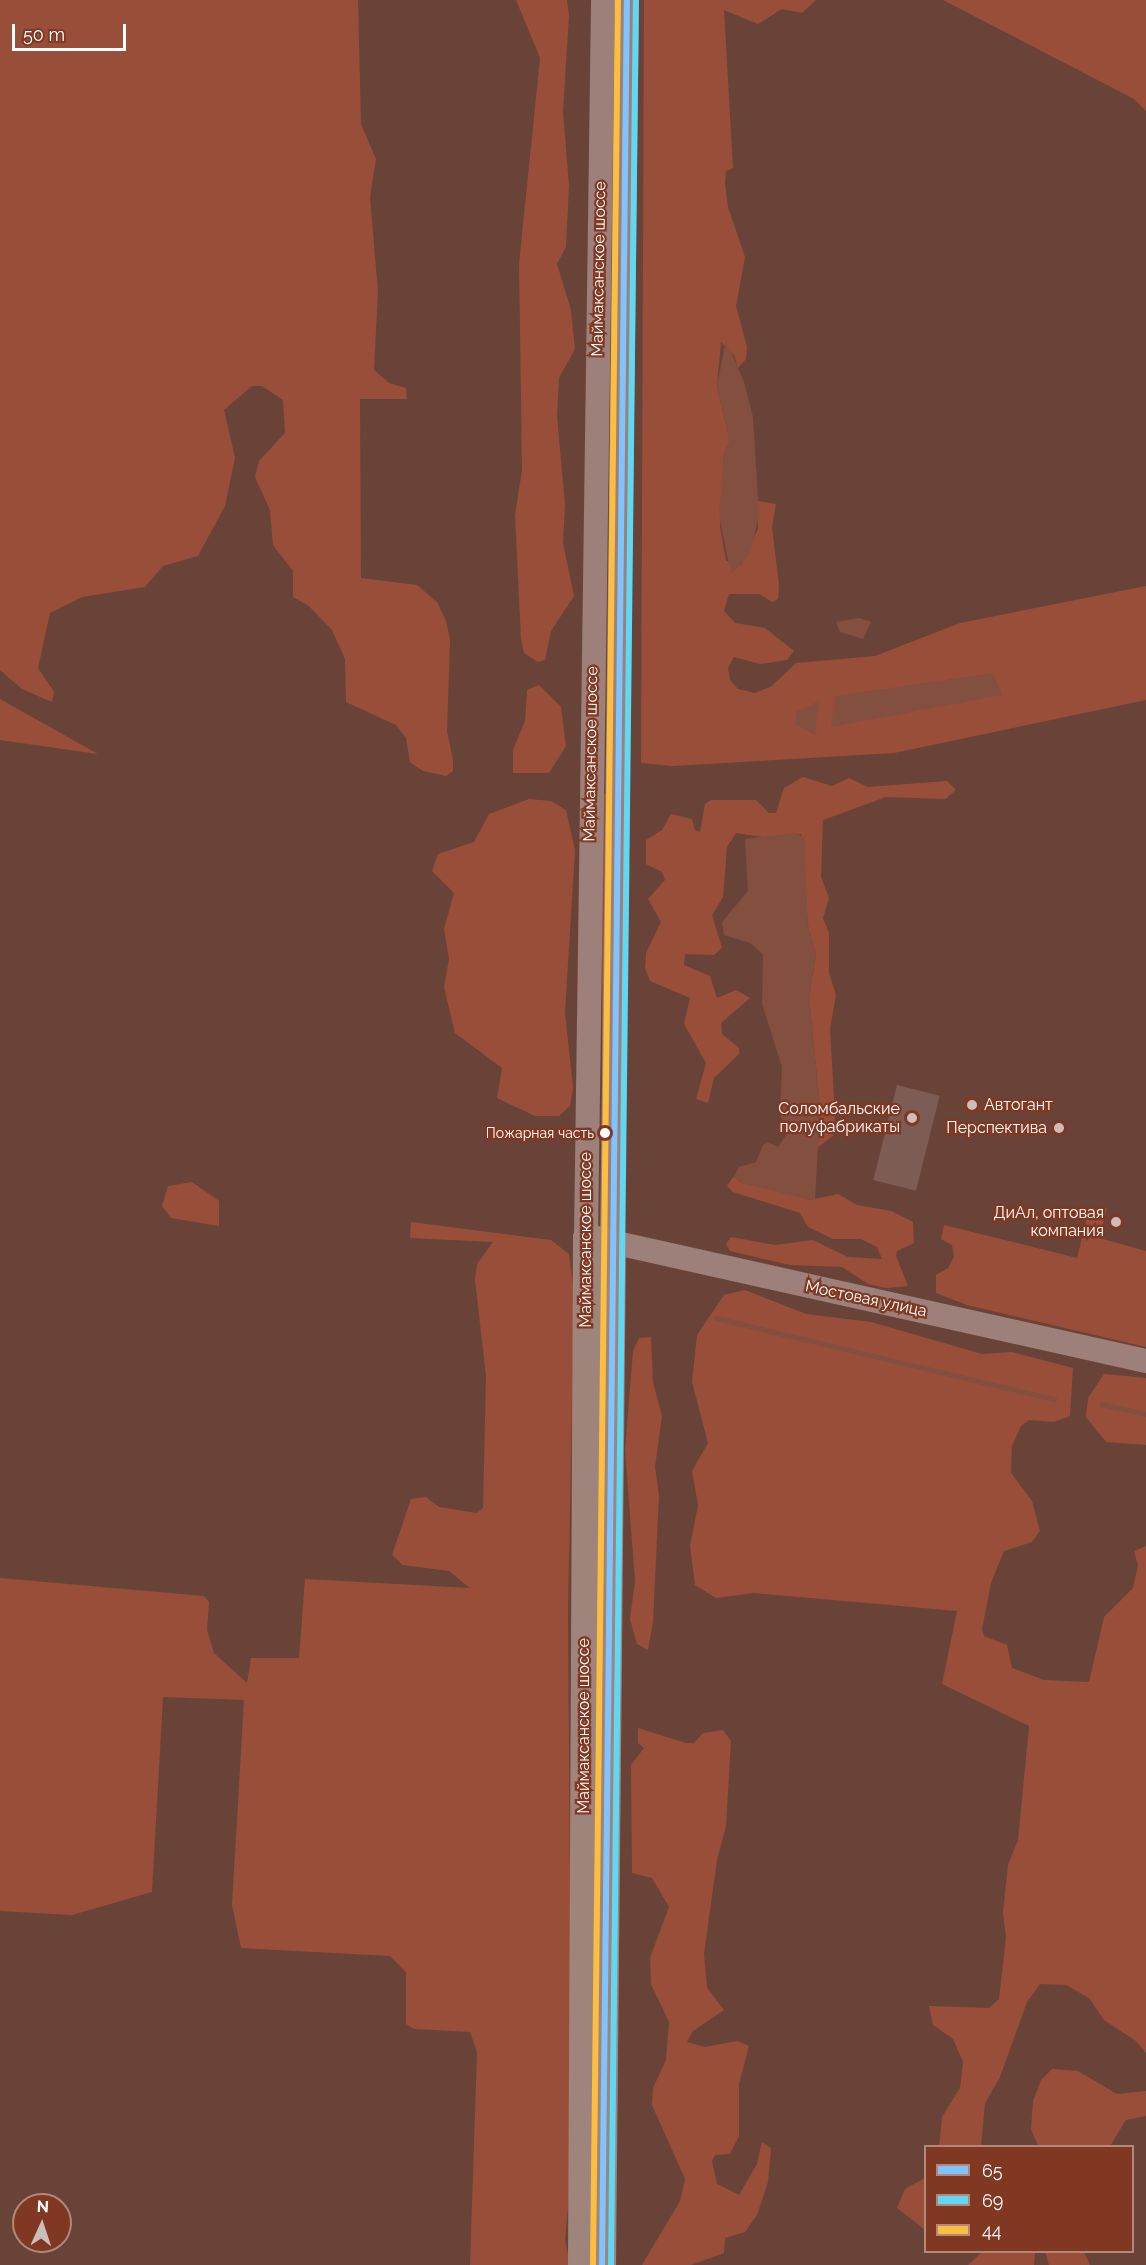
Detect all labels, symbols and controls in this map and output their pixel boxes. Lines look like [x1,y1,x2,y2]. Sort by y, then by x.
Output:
scale bar [15,12,129,50]
text: 50 m [23,24,65,45]
street label: Маймаксанское шоссе [588,181,610,357]
street label: Маймаксанское шоссе [580,666,602,842]
place label: Автогант [984,1095,1053,1115]
marker: Автогант [965,1098,979,1112]
place label: Соломбальские полуфабрикаты [778,1099,900,1137]
marker: Соломбальские полуфабрикаты [905,1111,919,1125]
place label: Перспектива [946,1118,1047,1138]
marker: Перспектива [1052,1121,1066,1135]
place label: Пожарная часть [486,1125,594,1141]
marker: Пожарная часть [599,1127,611,1139]
street label: Маймаксанское шоссе [576,1152,596,1328]
place label: ДиАл, оптовая компания [994,1203,1104,1241]
marker: ДиАл, оптовая компания [1109,1215,1123,1229]
street label: Мостовая улица [803,1277,929,1321]
street label: Маймаксанское шоссе [574,1638,594,1814]
legend [924,2145,1134,2253]
text: 65 [982,2160,1003,2181]
text: 69 [982,2190,1003,2211]
north arrow [12,2193,72,2253]
text: N [36,2197,49,2216]
text: 44 [982,2220,1002,2241]

